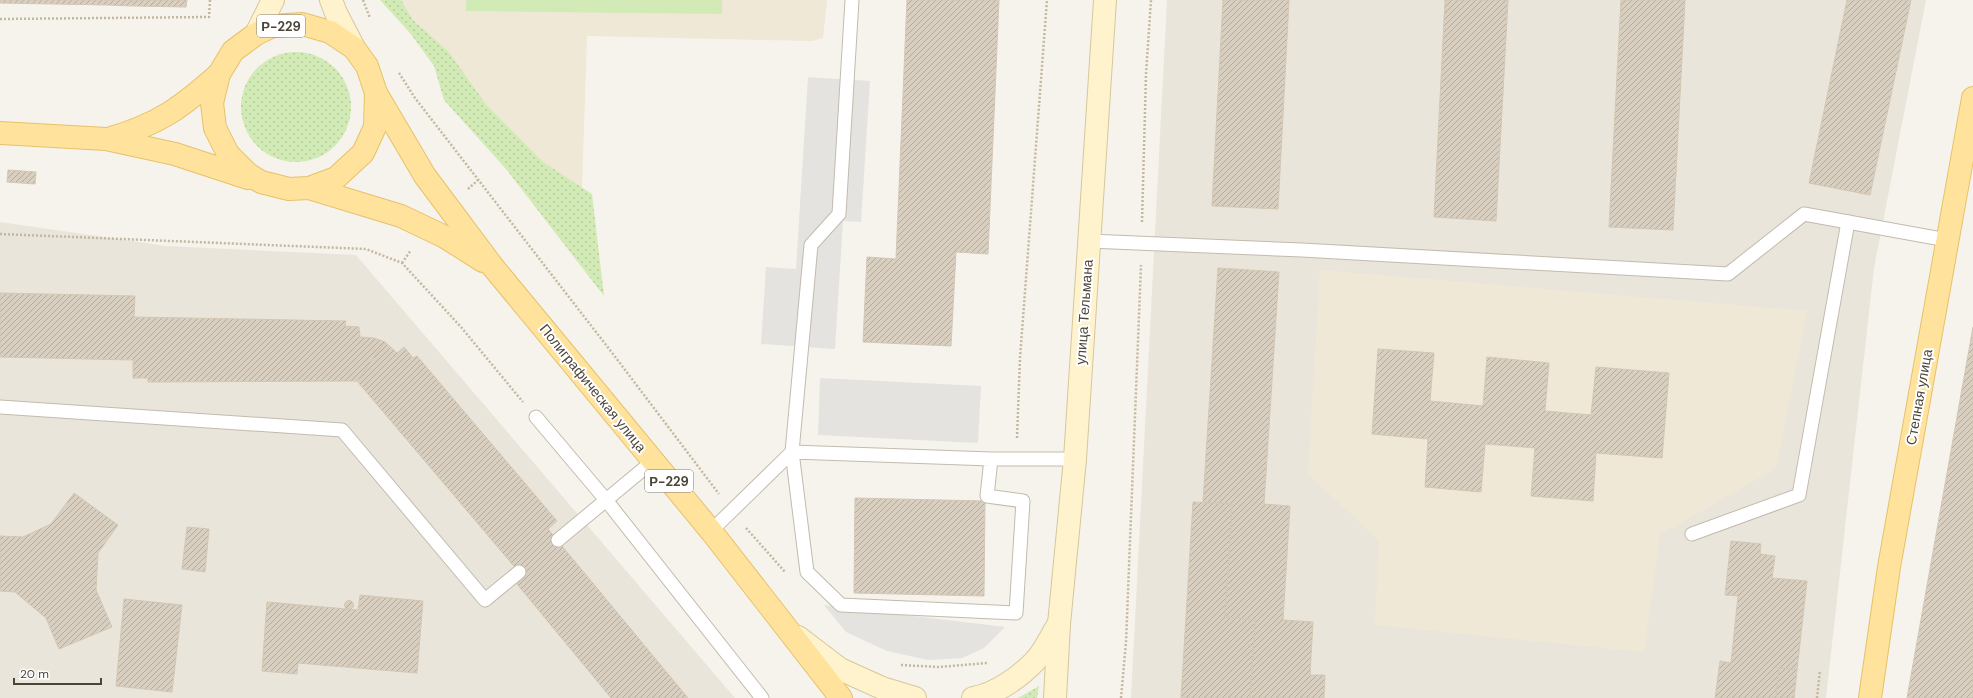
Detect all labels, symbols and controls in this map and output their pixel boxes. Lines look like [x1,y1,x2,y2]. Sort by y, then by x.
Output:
road number: Р-229 [257,15,305,37]
street label: улица Тельмана [1071,258,1097,365]
street label: Полиграфическая улица [536,320,650,456]
street label: Степная улица [1902,347,1936,446]
road number: Р-229 [645,470,693,492]
scale bar [14,660,101,686]
text: 20 m [20,666,49,682]

